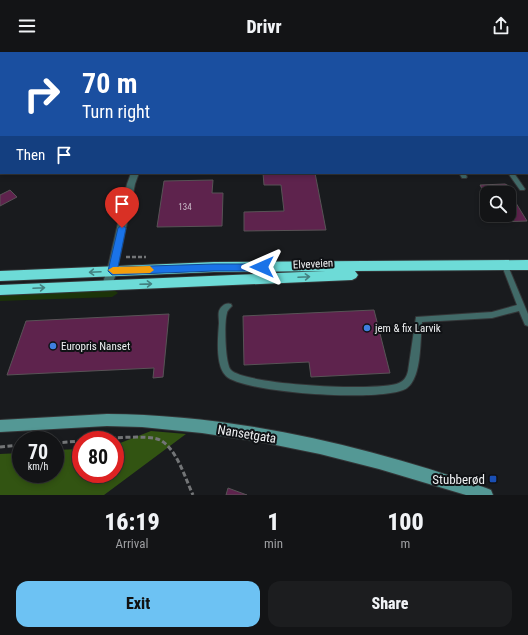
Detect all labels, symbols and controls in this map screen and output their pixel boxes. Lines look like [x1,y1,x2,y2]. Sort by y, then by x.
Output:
icon: menu [16,15,38,37]
icon: share [490,15,512,37]
text: Drivr [246,16,282,37]
text: 70 m [82,67,138,100]
icon: right [16,68,68,120]
text: Turn right [82,101,150,122]
icon: arrive [53,144,75,166]
text: Then [16,146,45,164]
map controls [480,186,516,222]
button: search [480,186,516,222]
pin [105,187,139,228]
icon: arrive [111,193,133,215]
house number: 134 [178,202,192,212]
position arrow [241,246,283,288]
street label: Elveveien [292,256,334,272]
one-way arrow [89,268,102,276]
one-way arrow [297,273,310,281]
one-way arrow [139,280,152,287]
one-way arrow [32,285,45,292]
place label: jem & fix Larvik [374,322,441,335]
marker: jem & fix Larvik [362,323,372,333]
place label: Europris Nanset [61,340,130,353]
marker: Europris Nanset [48,341,58,351]
street label: Nansetgata [217,422,277,446]
speed limit sign: 80 [72,431,124,483]
text: 70 [28,440,48,464]
text: km/h [28,461,48,472]
place label: Stubberød [432,472,485,487]
marker: Stubberød [488,474,498,484]
text: 16:19 [104,508,160,536]
text: 1 [267,508,280,536]
text: 100 [387,508,424,536]
text: Arrival [115,536,149,551]
text: min [264,536,283,551]
text: m [401,536,410,551]
button: Exit [16,581,260,627]
button: Share [268,581,512,627]

